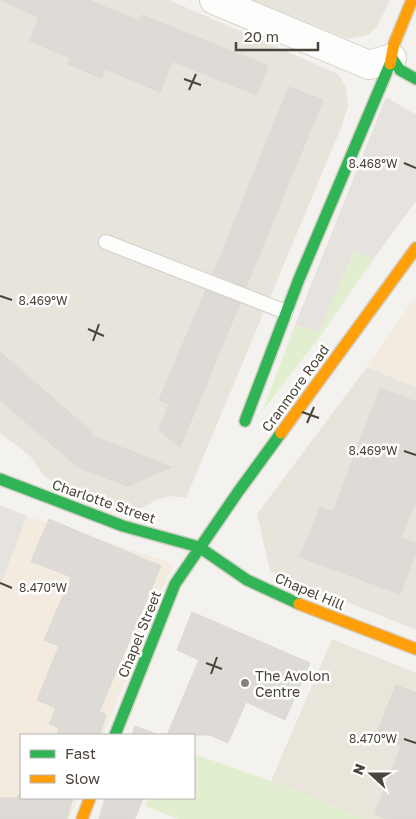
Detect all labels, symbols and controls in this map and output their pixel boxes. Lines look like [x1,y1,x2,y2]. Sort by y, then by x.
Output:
scale bar [236,20,318,52]
text: 20 m [244,27,279,45]
text: 8.468°W [348,156,398,171]
text: 8.469°W [19,293,68,308]
street label: Cranmore Road [258,341,332,435]
text: 8.469°W [349,443,398,458]
street label: Charlotte Street [50,475,158,527]
street label: Chapel Hill [273,569,347,613]
text: 8.470°W [19,580,68,595]
street label: Chapel Street [114,588,164,680]
place label: The Avolon Centre [255,667,330,700]
marker: The Avolon Centre [239,677,251,689]
text: 8.470°W [349,731,398,746]
legend [20,734,195,799]
text: Fast [65,744,96,762]
north arrow [346,749,396,799]
text: N [349,761,368,777]
text: Slow [65,769,100,787]

